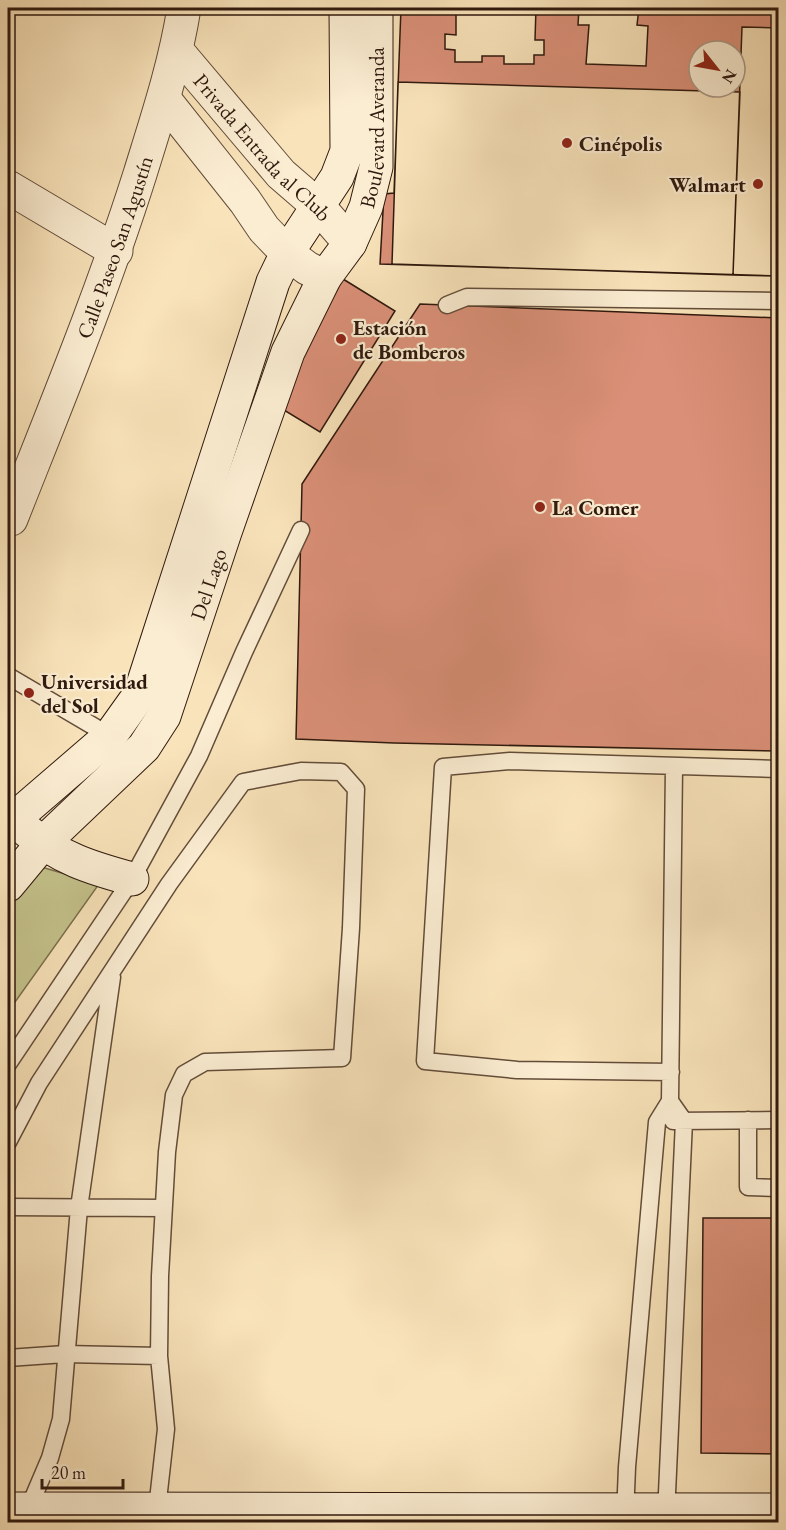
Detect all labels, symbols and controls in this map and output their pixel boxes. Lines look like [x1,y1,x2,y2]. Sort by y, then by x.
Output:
north arrow [687,39,747,99]
street label: Boulevard Averanda [353,46,390,211]
text: N [717,66,742,87]
street label: Privada Entrada al Club [188,67,338,226]
place label: Cinépolis [579,130,662,157]
marker: Cinépolis [560,136,574,150]
street label: Calle Paseo San Agustín [70,152,158,342]
place label: Walmart [669,171,746,198]
marker: Walmart [751,177,765,191]
place label: Estación de Bomberos [353,314,465,365]
marker: Estación de Bomberos [334,332,348,346]
place label: La Comer [552,494,639,521]
marker: La Comer [533,500,547,514]
street label: Del Lago [183,545,232,623]
place label: Universidad del Sol [41,668,148,719]
marker: Universidad del Sol [22,686,36,700]
scale bar [42,1452,123,1490]
text: 20 m [51,1461,86,1484]

